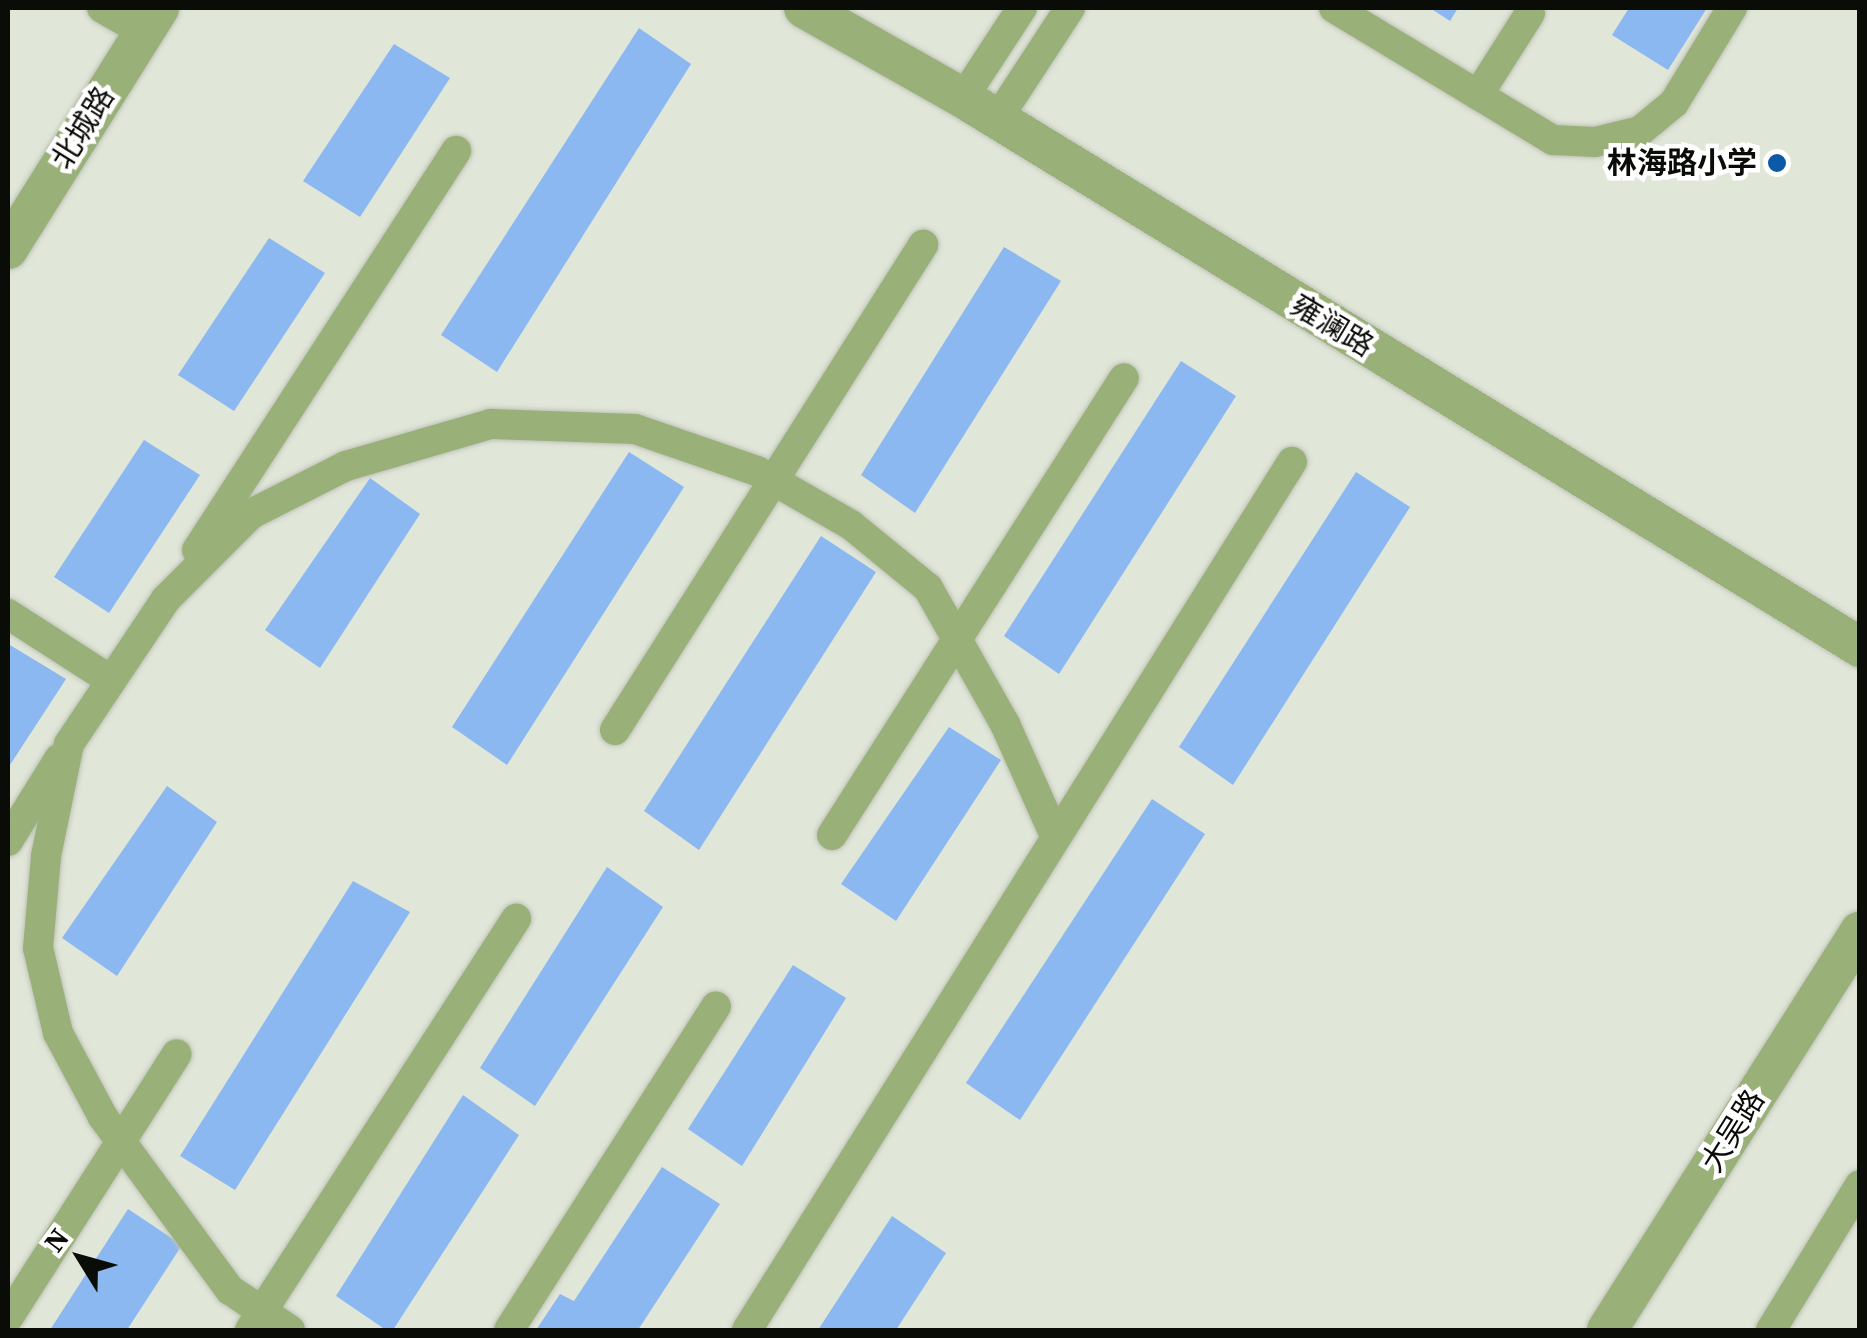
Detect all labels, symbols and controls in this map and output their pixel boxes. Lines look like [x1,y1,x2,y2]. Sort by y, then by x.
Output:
street label: 北城路 [44,80,122,176]
place label: 林海路小学 [1607,145,1757,181]
marker: 林海路小学 [1766,152,1788,174]
street label: 雍澜路 [1284,287,1380,365]
street label: 大吴路 [1694,1083,1772,1179]
north arrow [30,1208,130,1308]
text: N [35,1220,77,1260]

